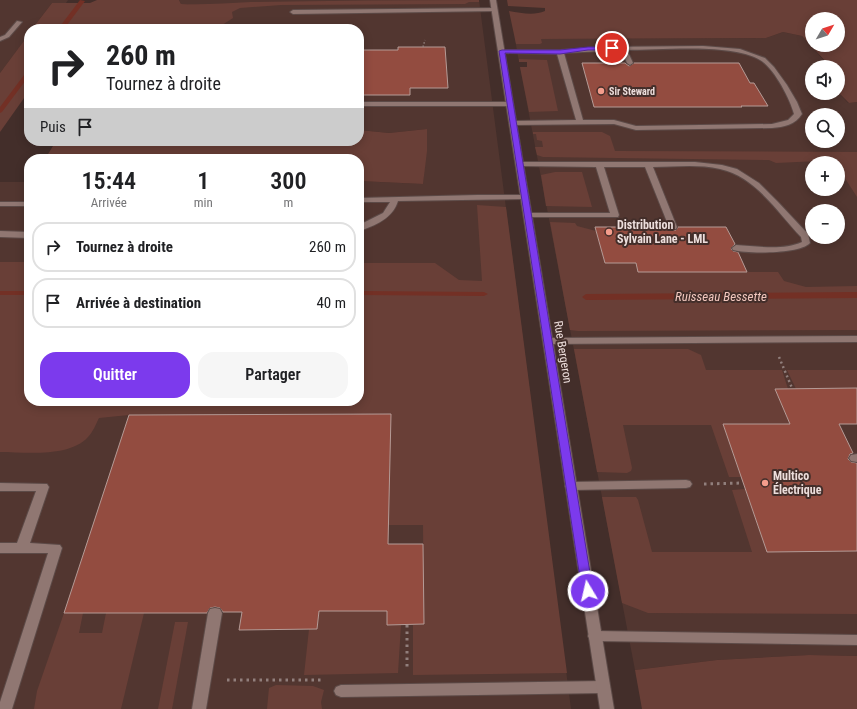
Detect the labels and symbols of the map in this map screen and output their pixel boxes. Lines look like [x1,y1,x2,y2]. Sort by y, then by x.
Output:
north arrow [805,12,845,52]
pin [595,31,629,65]
marker: Sir Steward [596,86,606,96]
place label: Sir Steward [609,86,655,97]
place label: Distribution Sylvain Lane - LML [617,218,708,246]
marker: Distribution Sylvain Lane - LML [604,227,614,237]
water label: Ruisseau Bessette [675,289,767,304]
street label: Rue Bergeron [551,320,575,384]
place label: Multico Électrique [773,469,822,497]
marker: Multico Électrique [760,478,770,488]
position arrow [567,570,609,612]

